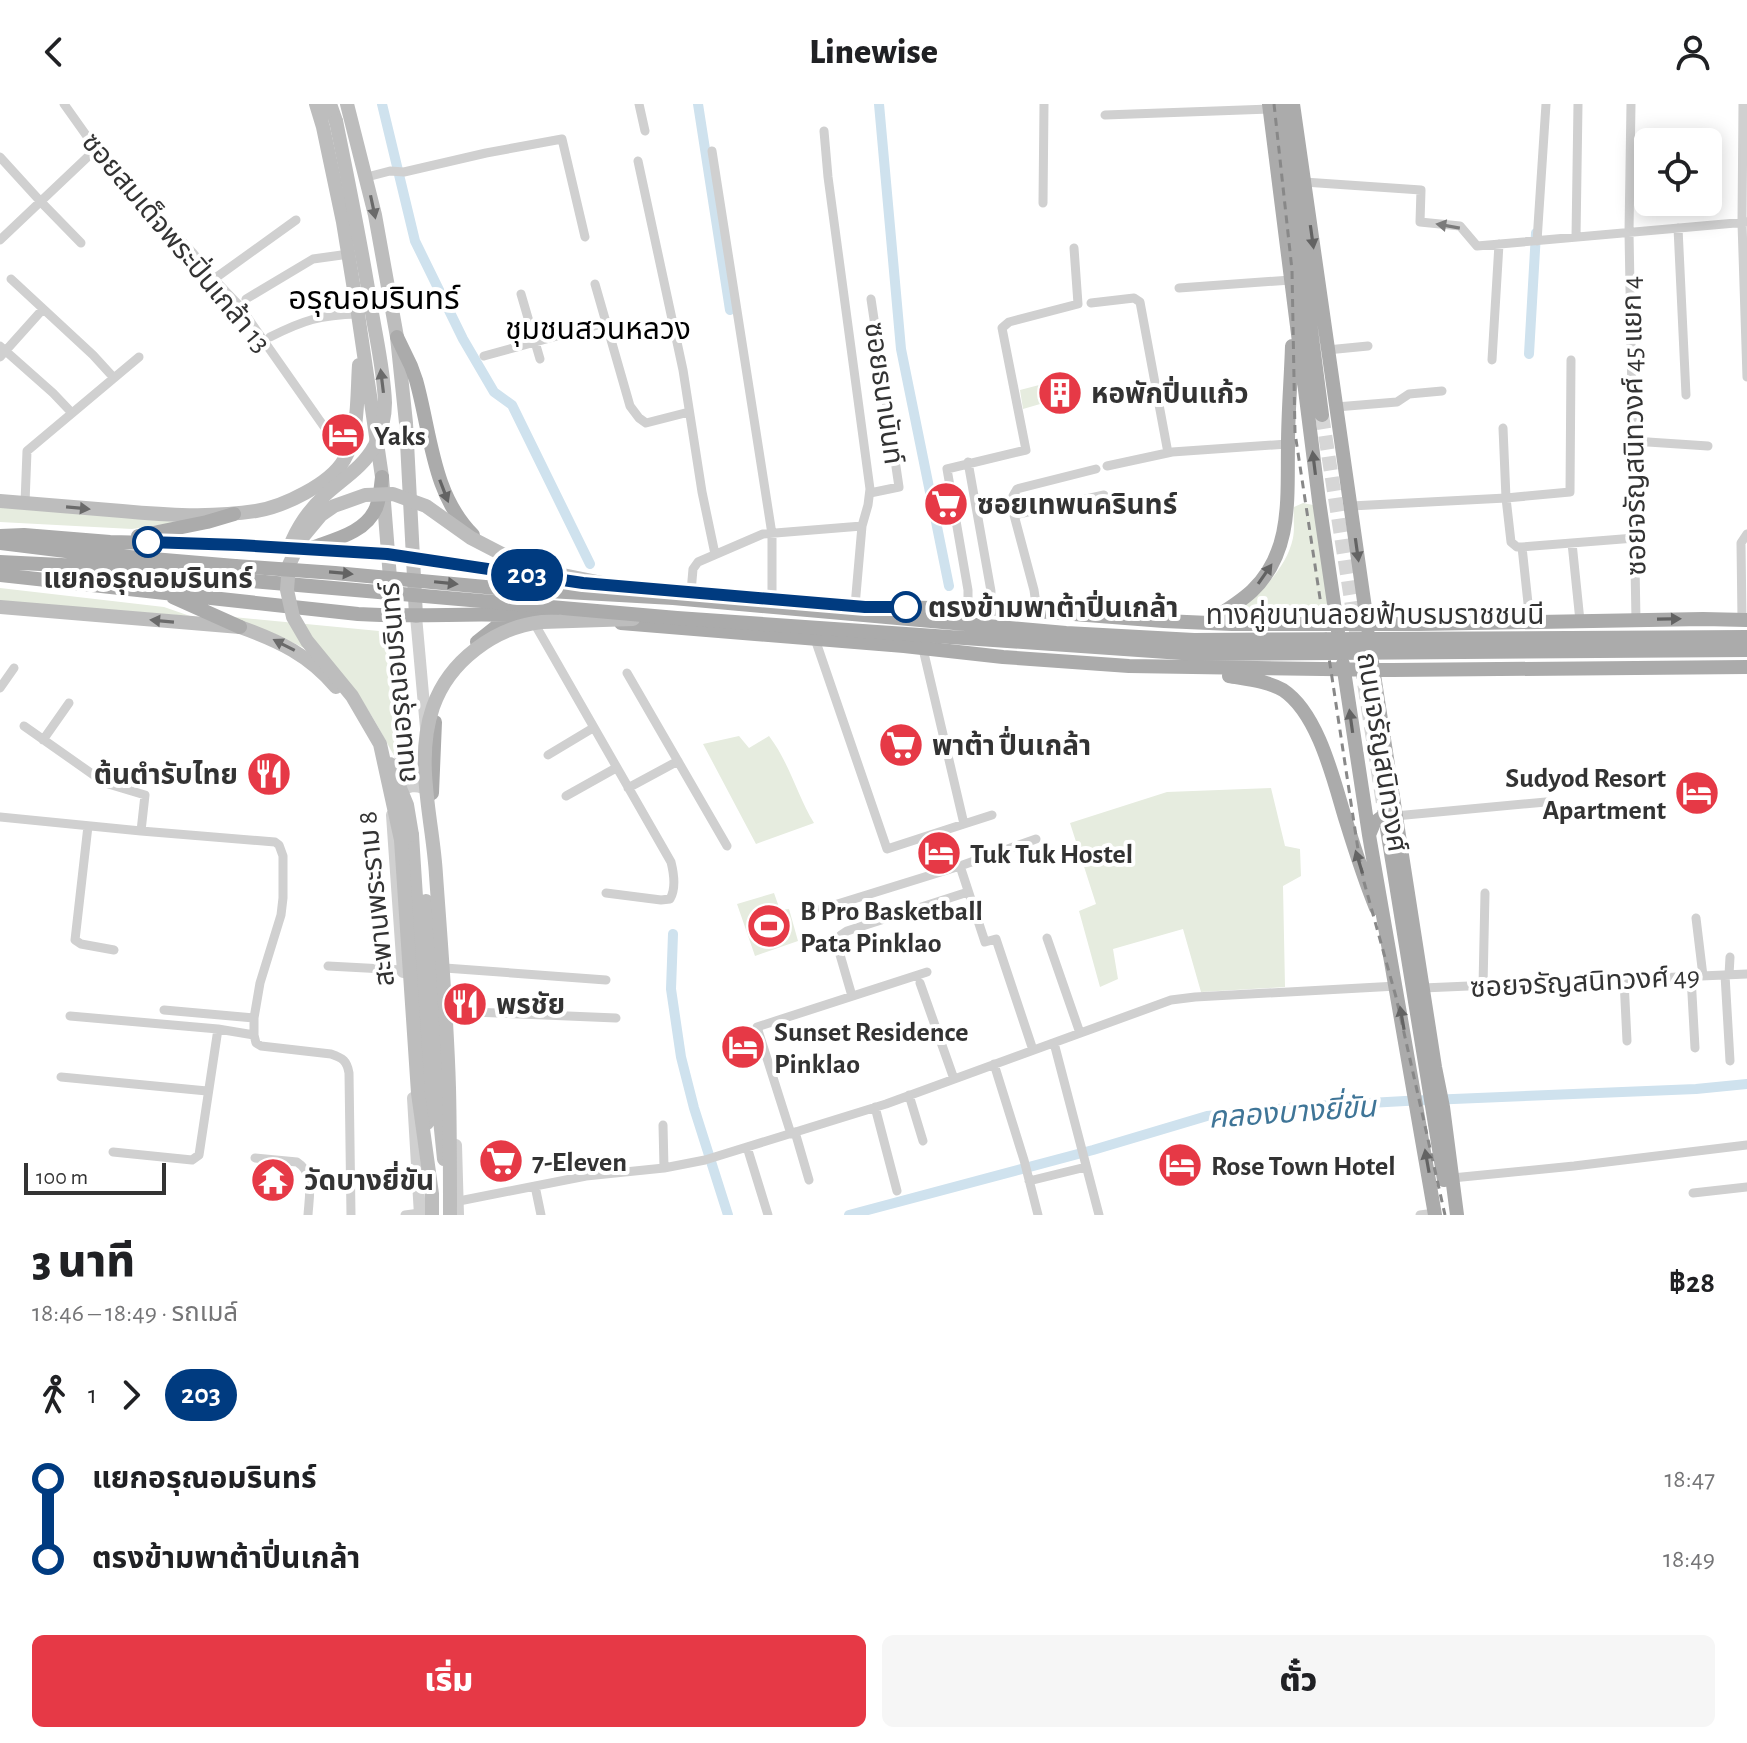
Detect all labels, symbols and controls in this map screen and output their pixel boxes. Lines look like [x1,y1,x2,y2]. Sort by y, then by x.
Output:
icon: back [32,30,76,74]
icon: person [1671,30,1715,74]
text: Linewise [809,34,938,70]
street label: ซอยสมเด็จพระปิ่นเกล้า 13 [76,125,279,358]
map controls [1634,128,1722,216]
button: locate [1634,128,1722,216]
one-way arrow [367,194,380,219]
one-way arrow [1436,219,1461,232]
one-way arrow [1306,224,1319,249]
street label: ซอยจรัญสนิทวงศ์ 45 แยก 4 [1617,276,1652,576]
district label: อรุณอมรินทร์ [288,283,461,317]
district label: ชุมชนสวนหลวง [505,315,691,347]
street label: ซอยธนานันท์ [859,320,908,466]
one-way arrow [375,368,388,393]
building icon: หอพักปิ่นแก้ว [1036,369,1084,417]
place label: หอพักปิ่นแก้ว [1091,375,1249,409]
hotel icon: Yaks [319,411,367,459]
place label: Yaks [374,423,426,451]
one-way arrow [1307,450,1320,475]
one-way arrow [438,479,451,503]
supermarket icon: ซอยเทพนครินทร์ [922,480,970,528]
place label: ซอยเทพนครินทร์ [977,492,1177,520]
one-way arrow [66,501,91,514]
marker: แยกอรุณอมรินทร์ [133,527,163,557]
one-way arrow [1351,537,1364,562]
line badge: 203 [481,549,573,601]
text: 203 [507,561,547,589]
one-way arrow [1257,564,1272,585]
place label: แยกอรุณอมรินทร์ [43,566,253,595]
one-way arrow [329,567,354,580]
one-way arrow [434,577,459,590]
street label: ถนนอรุณอมรินทร์ [376,580,423,784]
place label: ตรงข้ามพาต้าปิ่นเกล้า [928,589,1179,623]
marker: ตรงข้ามพาต้าปิ่นเกล้า [891,592,921,622]
street label: ทางคู่ขนานลอยฟ้าบรมราชชนนี [1206,599,1544,632]
one-way arrow [1657,613,1682,625]
one-way arrow [149,614,174,627]
one-way arrow [273,638,296,652]
street label: ถนนจรัญสนิทวงศ์ [1351,650,1412,854]
one-way arrow [1344,708,1357,733]
supermarket icon: พาต้า ปื่นเกล้า [877,721,925,769]
place label: พาต้า ปื่นเกล้า [932,725,1091,761]
restaurant icon: ต้นตำรับไทย [245,750,293,798]
place label: ต้นตำรับไทย [94,759,238,790]
place label: Sudyod Resort Apartment [1505,765,1667,825]
hotel icon: Sudyod Resort Apartment [1673,769,1721,817]
street label: สะพานพระราม 8 [354,810,400,988]
hotel icon: Tuk Tuk Hostel [915,829,963,877]
place label: Tuk Tuk Hostel [970,841,1133,869]
one-way arrow [1352,849,1364,873]
place label: B Pro Basketball Pata Pinklao [800,898,983,958]
sports icon: B Pro Basketball Pata Pinklao [745,902,793,950]
street label: ซอยจรัญสนิทวงศ์ 49 [1469,962,1701,1003]
restaurant icon: พรชัย [441,980,489,1028]
place label: พรชัย [496,991,565,1020]
one-way arrow [1396,1005,1408,1030]
place label: Sunset Residence Pinklao [774,1019,969,1079]
hotel icon: Sunset Residence Pinklao [719,1023,767,1071]
water label: คลองบางยี่ขัน [1207,1085,1378,1134]
supermarket icon: 7-Eleven [477,1137,525,1185]
hotel icon: Rose Town Hotel [1156,1141,1204,1189]
one-way arrow [1420,1148,1432,1173]
place label: 7-Eleven [532,1149,627,1177]
place label: Rose Town Hotel [1211,1153,1396,1181]
temple icon: วัดบางยี่ขัน [249,1156,297,1204]
scale bar [24,1159,166,1195]
place label: วัดบางยี่ขัน [304,1160,434,1196]
text: 100 m [36,1166,88,1188]
text: 3 นาที [32,1241,135,1285]
text: ฿28 [1669,1268,1715,1298]
text: 18:46 – 18:49 · รถเมล์ [32,1300,238,1326]
icon: walk [32,1373,76,1417]
icon: forward [109,1373,153,1417]
text: 203 [181,1381,221,1409]
text: 1 [88,1382,97,1408]
text: แยกอรุณอมรินทร์ [92,1464,317,1494]
text: 18:47 [1664,1466,1715,1492]
text: ตรงข้ามพาต้าปิ่นเกล้า [92,1544,360,1574]
text: 18:49 [1663,1546,1715,1572]
button: เริ่ม [32,1635,866,1727]
button: ตั๋ว [882,1635,1715,1727]

